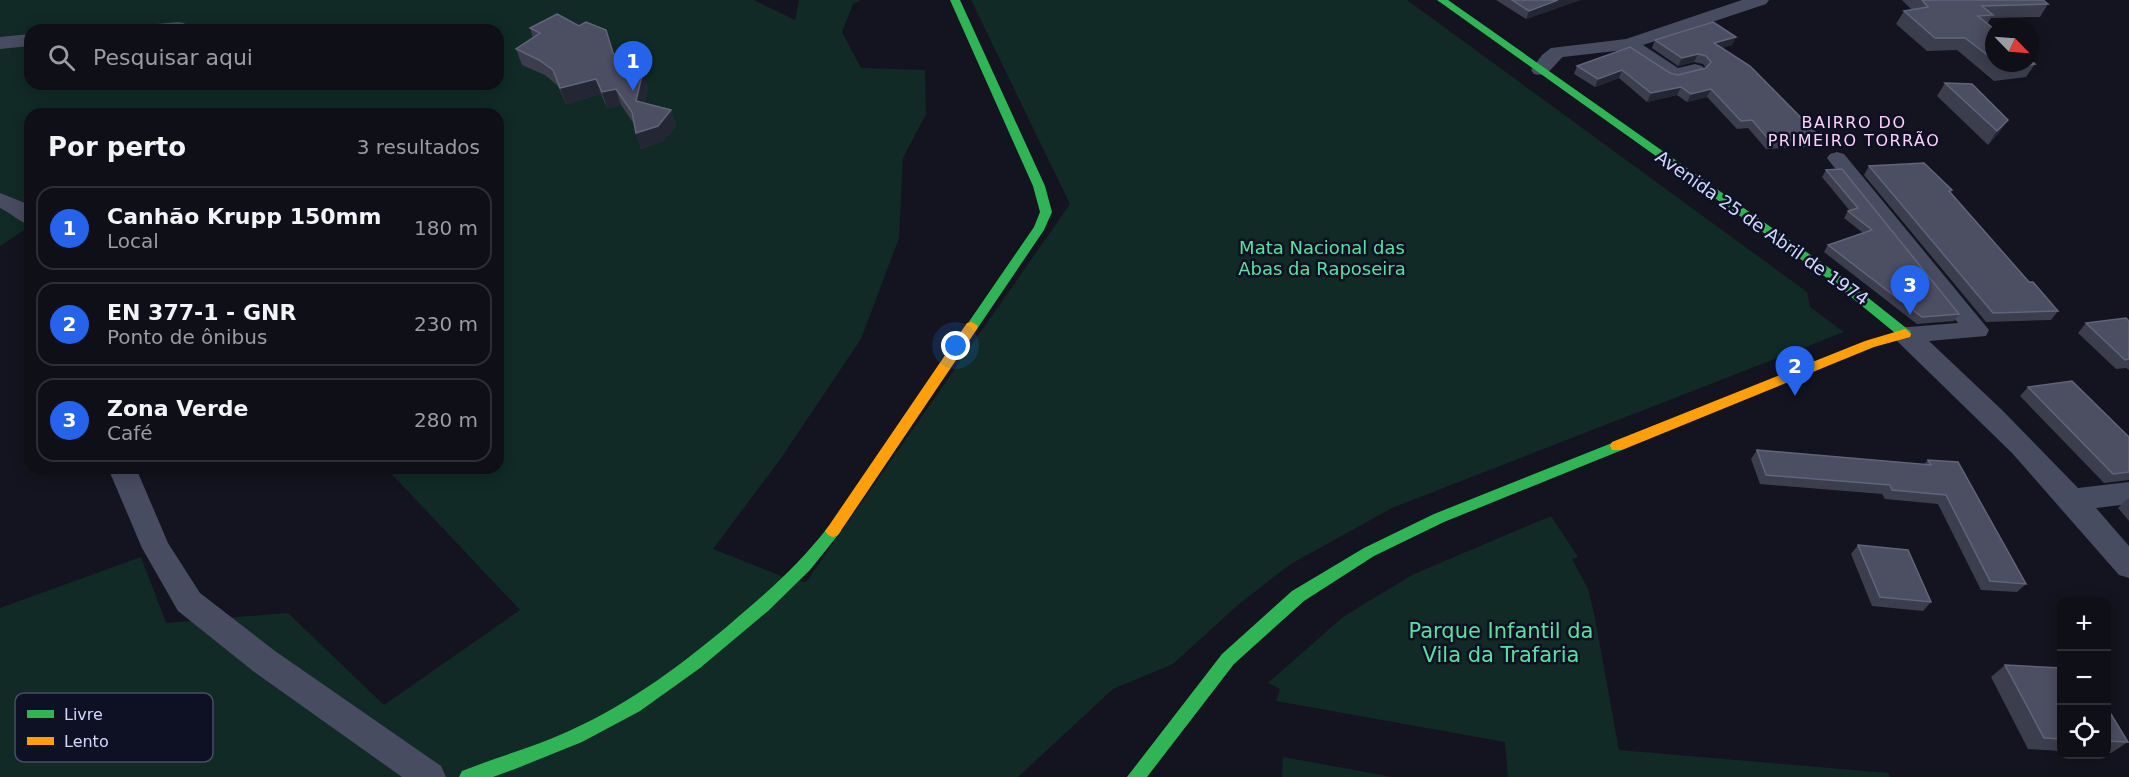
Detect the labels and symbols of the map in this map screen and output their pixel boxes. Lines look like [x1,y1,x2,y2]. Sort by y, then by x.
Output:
north arrow [1985,18,2039,72]
pin: 1 [614,42,652,91]
district label: BAIRRO DO PRIMEIRO TORRÃO [1768,113,1940,150]
street label: Avenida 25 de Abril de 1974 [1652,146,1873,309]
park label: Mata Nacional das Abas da Raposeira [1238,237,1406,279]
pin: 3 [1890,266,1930,315]
your location [941,331,970,360]
pin: 2 [1776,346,1814,396]
park label: Parque Infantil da Vila da Trafaria [1409,619,1593,667]
legend [15,693,213,762]
text: Livre [64,705,103,724]
text: Lento [64,732,109,751]

